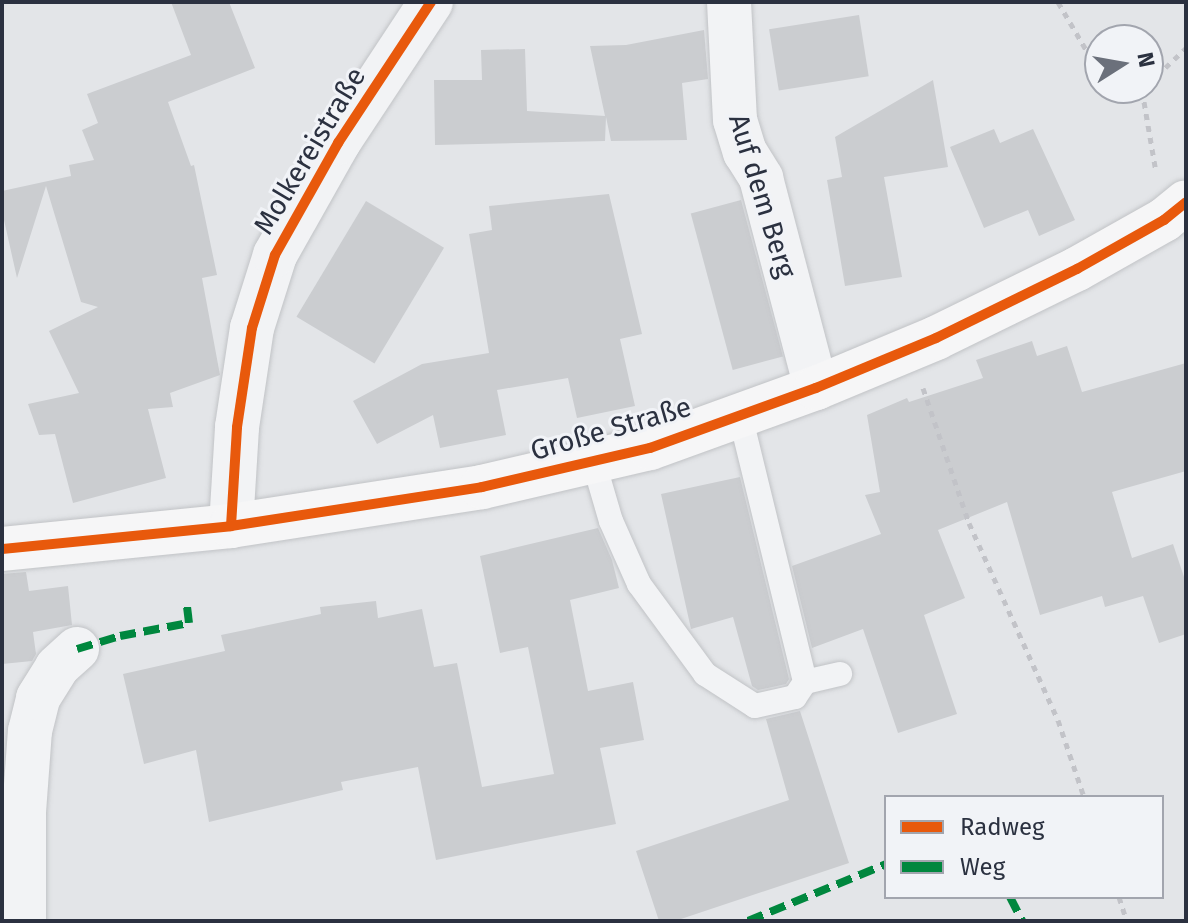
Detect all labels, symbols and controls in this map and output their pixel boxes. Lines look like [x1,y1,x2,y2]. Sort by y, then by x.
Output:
north arrow [1084,24,1164,104]
text: N [1131,50,1161,69]
street label: Molkereistraße [247,61,373,241]
street label: Auf dem Berg [721,110,803,282]
street label: Große Straße [527,390,695,468]
legend [884,795,1164,899]
text: Radweg [960,813,1044,841]
text: Weg [960,853,1005,881]

